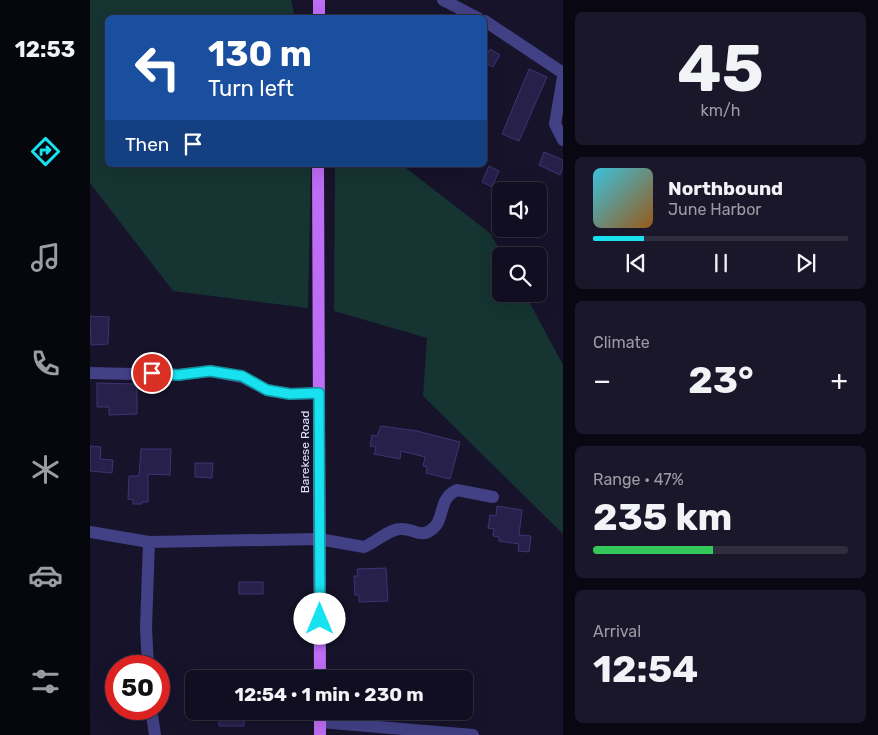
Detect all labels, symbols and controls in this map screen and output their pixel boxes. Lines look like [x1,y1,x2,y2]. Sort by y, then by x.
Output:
text: 45 [677,30,764,107]
text: 130 m [208,33,312,75]
icon: left [125,35,190,100]
text: 12:53 [15,36,75,63]
text: Turn left [208,75,294,102]
text: km/h [701,101,740,120]
icon: arrive [179,130,207,158]
text: Then [125,133,169,156]
icon: directions [28,134,63,169]
text: Northbound [668,177,783,200]
map controls [492,182,547,302]
button: sound [492,182,547,237]
text: June Harbor [668,200,761,219]
icon: music [28,240,63,275]
button: search [492,247,547,302]
icon: previous [622,249,650,277]
icon: pause [707,249,735,277]
icon: next [792,249,820,277]
text: Climate [593,333,650,352]
icon: phone [28,346,63,381]
pin [131,352,173,394]
text: 23° [688,357,754,403]
icon: arrive [138,359,166,387]
text: − [593,364,611,397]
text: + [831,364,848,397]
street label: Barekese Road [298,411,312,493]
icon: climate [28,452,63,487]
text: Range · 47% [593,470,684,489]
text: 235 km [593,494,732,540]
icon: car [28,558,63,593]
position arrow [293,592,345,644]
text: Arrival [593,622,641,641]
text: 12:54 [593,646,698,692]
speed limit sign: 50 [105,655,170,720]
icon: filters [28,664,63,699]
text: 12:54 · 1 min · 230 m [234,683,424,706]

